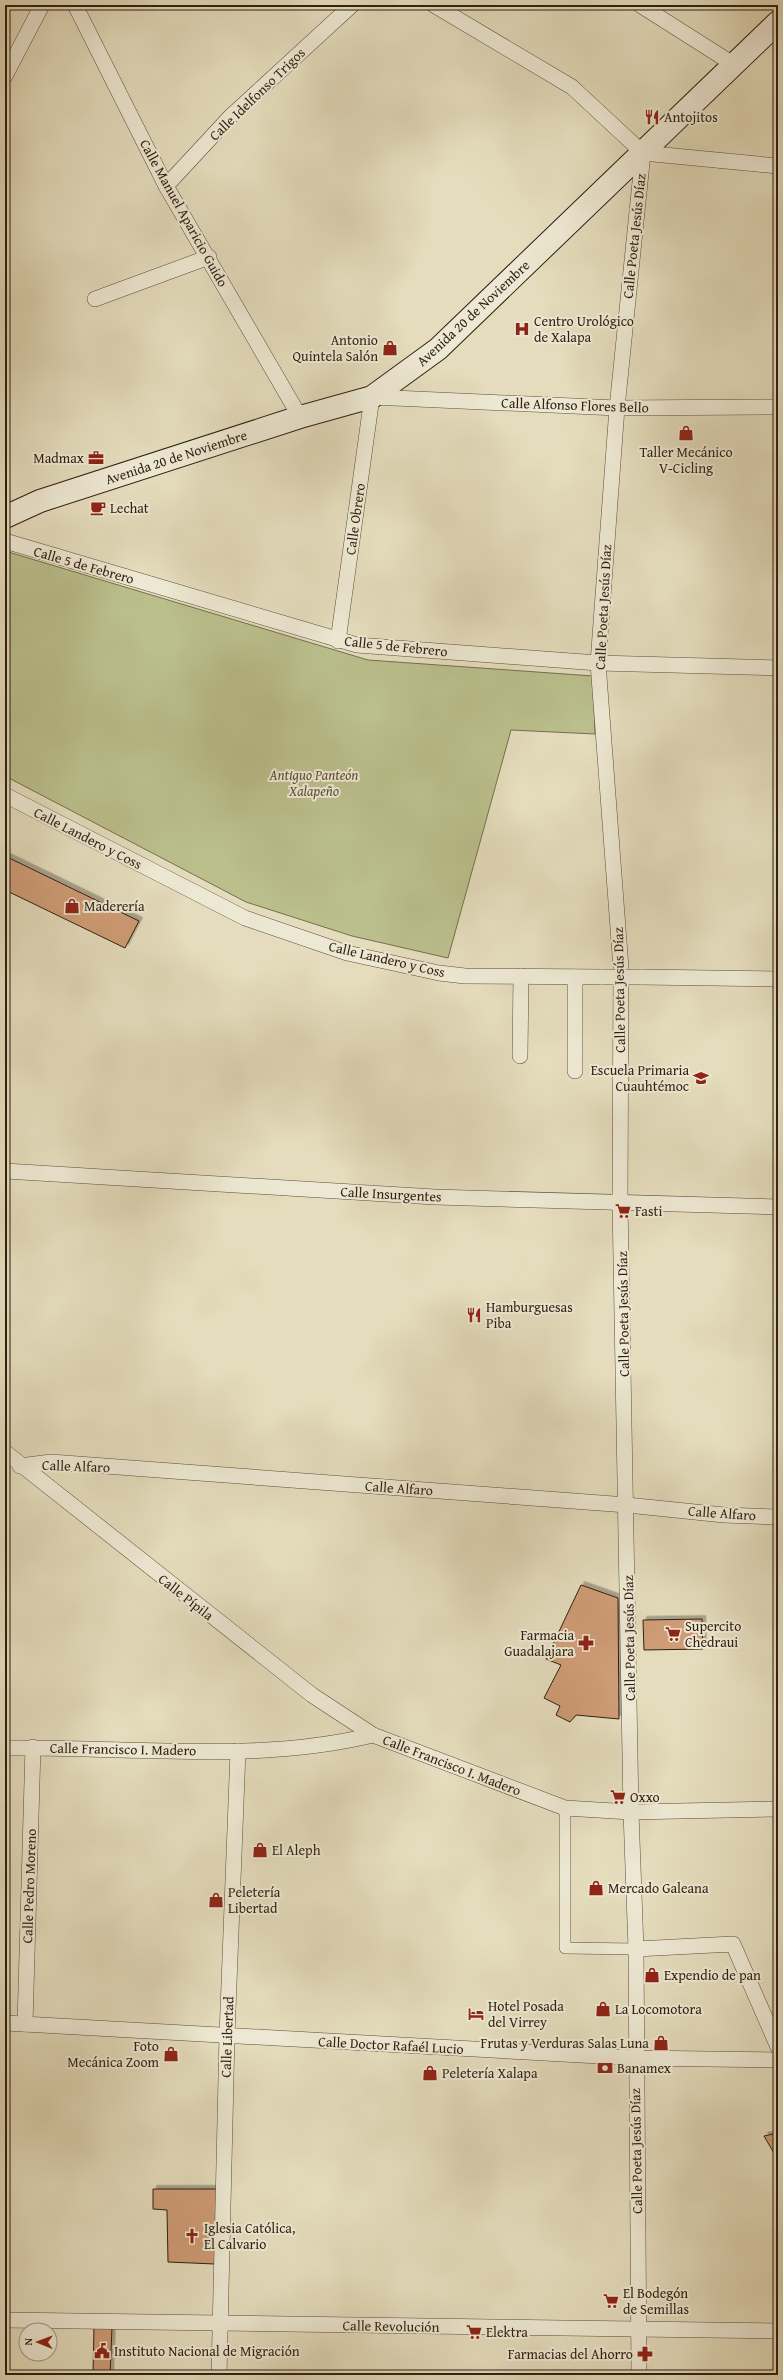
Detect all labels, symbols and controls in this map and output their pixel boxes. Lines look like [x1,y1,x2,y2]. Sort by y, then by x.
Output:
street label: Calle Idelfonso Trigos [205,43,309,145]
place label: Antojitos [664,107,718,127]
restaurant icon: Antojitos [643,108,661,126]
street label: Calle Manuel Aparicio Guido [135,136,233,290]
street label: Calle Poeta Jesús Díaz [617,173,651,299]
street label: Avenida 20 de Noviembre [412,255,534,371]
place label: Centro Urológico de Xalapa [534,311,634,347]
hospital icon: Centro Urológico de Xalapa [513,320,531,338]
place label: Antonio Quintela Salón [293,330,378,366]
shop icon: Antonio Quintela Salón [381,339,399,357]
street label: Calle Alfonso Flores Bello [501,392,649,418]
street label: Avenida 20 de Noviembre [103,424,250,489]
shop icon: Taller Mecánico V-Cicling [677,424,695,442]
place label: Taller Mecánico V-Cicling [639,442,733,478]
place label: Madmax [33,448,85,468]
office icon: Madmax [87,449,105,467]
street label: Calle Obrero [340,482,370,556]
place label: Lechat [110,498,149,518]
cafe icon: Lechat [89,499,107,517]
street label: Calle 5 de Febrero [31,541,137,589]
street label: Calle Poeta Jesús Díaz [590,544,616,670]
street label: Calle 5 de Febrero [343,631,449,661]
park label: Antiguo Panteón Xalapeño [269,765,358,801]
street label: Calle Landero y Coss [31,802,145,874]
place label: Maderería [84,896,145,916]
shop icon: Maderería [63,897,81,915]
street label: Calle Poeta Jesús Díaz [608,927,630,1053]
street label: Calle Landero y Coss [327,936,447,982]
place label: Escuela Primaria Cuauhtémoc [591,1060,689,1096]
school or university icon: Escuela Primaria Cuauhtémoc [692,1069,710,1087]
street label: Calle Insurgentes [340,1181,442,1207]
place label: Fasti [635,1201,662,1221]
supermarket icon: Fasti [614,1202,632,1220]
street label: Calle Poeta Jesús Díaz [612,1251,634,1377]
place label: Hamburguesas Piba [486,1297,573,1333]
restaurant icon: Hamburguesas Piba [465,1306,483,1324]
street label: Calle Alfaro [42,1455,110,1477]
street label: Calle Alfaro [364,1476,434,1500]
street label: Calle Alfaro [687,1501,757,1525]
street label: Calle Pípila [154,1569,218,1625]
street label: Calle Poeta Jesús Díaz [618,1575,640,1701]
place label: Supercito Chedraui [685,1616,741,1652]
place label: Farmacia Guadalajara [504,1625,574,1661]
supermarket icon: Supercito Chedraui [664,1625,682,1643]
pharmacy icon: Farmacia Guadalajara [577,1634,595,1652]
street label: Calle Francisco I. Madero [380,1729,524,1801]
street label: Calle Francisco I. Madero [50,1738,196,1760]
place label: Oxxo [630,1787,660,1807]
supermarket icon: Oxxo [609,1788,627,1806]
street label: Calle Pedro Moreno [17,1828,41,1944]
place label: El Aleph [272,1840,321,1860]
shop icon: El Aleph [251,1841,269,1859]
place label: Mercado Galeana [608,1878,709,1898]
shop icon: Mercado Galeana [587,1879,605,1897]
place label: Peletería Libertad [228,1882,281,1918]
shop icon: Peletería Libertad [207,1891,225,1909]
place label: Expendio de pan [664,1965,761,1985]
shop icon: Expendio de pan [643,1966,661,1984]
street label: Calle Libertad [216,1996,238,2078]
place label: Hotel Posada del Virrey [488,1996,564,2032]
place label: La Locomotora [615,1999,702,2019]
shop icon: La Locomotora [594,2000,612,2018]
hotel icon: Hotel Posada del Virrey [467,2005,485,2023]
street label: Calle Doctor Rafaél Lucio [318,2031,464,2059]
place label: Frutas y Verduras Salas Luna [481,2033,649,2053]
shop icon: Frutas y Verduras Salas Luna [652,2034,670,2052]
place label: Foto Mecánica Zoom [67,2036,160,2072]
shop icon: Foto Mecánica Zoom [162,2045,180,2063]
place label: Banamex [617,2058,672,2078]
bank icon: Banamex [596,2059,614,2077]
place label: Peletería Xalapa [442,2063,538,2083]
shop icon: Peletería Xalapa [421,2064,439,2082]
street label: Calle Poeta Jesús Díaz [625,2088,647,2214]
place label: Iglesia Católica, El Calvario [204,2218,295,2254]
church icon: Iglesia Católica, El Calvario [183,2227,201,2245]
place label: El Bodegón de Semillas [623,2283,689,2319]
supermarket icon: El Bodegón de Semillas [602,2292,620,2310]
street label: Calle Revolución [342,2315,440,2337]
north arrow [18,2322,58,2362]
place label: Elektra [486,2322,528,2342]
supermarket icon: Elektra [465,2323,483,2341]
text: N [20,2337,36,2346]
place label: Instituto Nacional de Migración [114,2341,300,2361]
public building icon: Instituto Nacional de Migración [93,2342,111,2360]
place label: Farmacias del Ahorro [508,2344,633,2364]
pharmacy icon: Farmacias del Ahorro [636,2345,654,2363]

